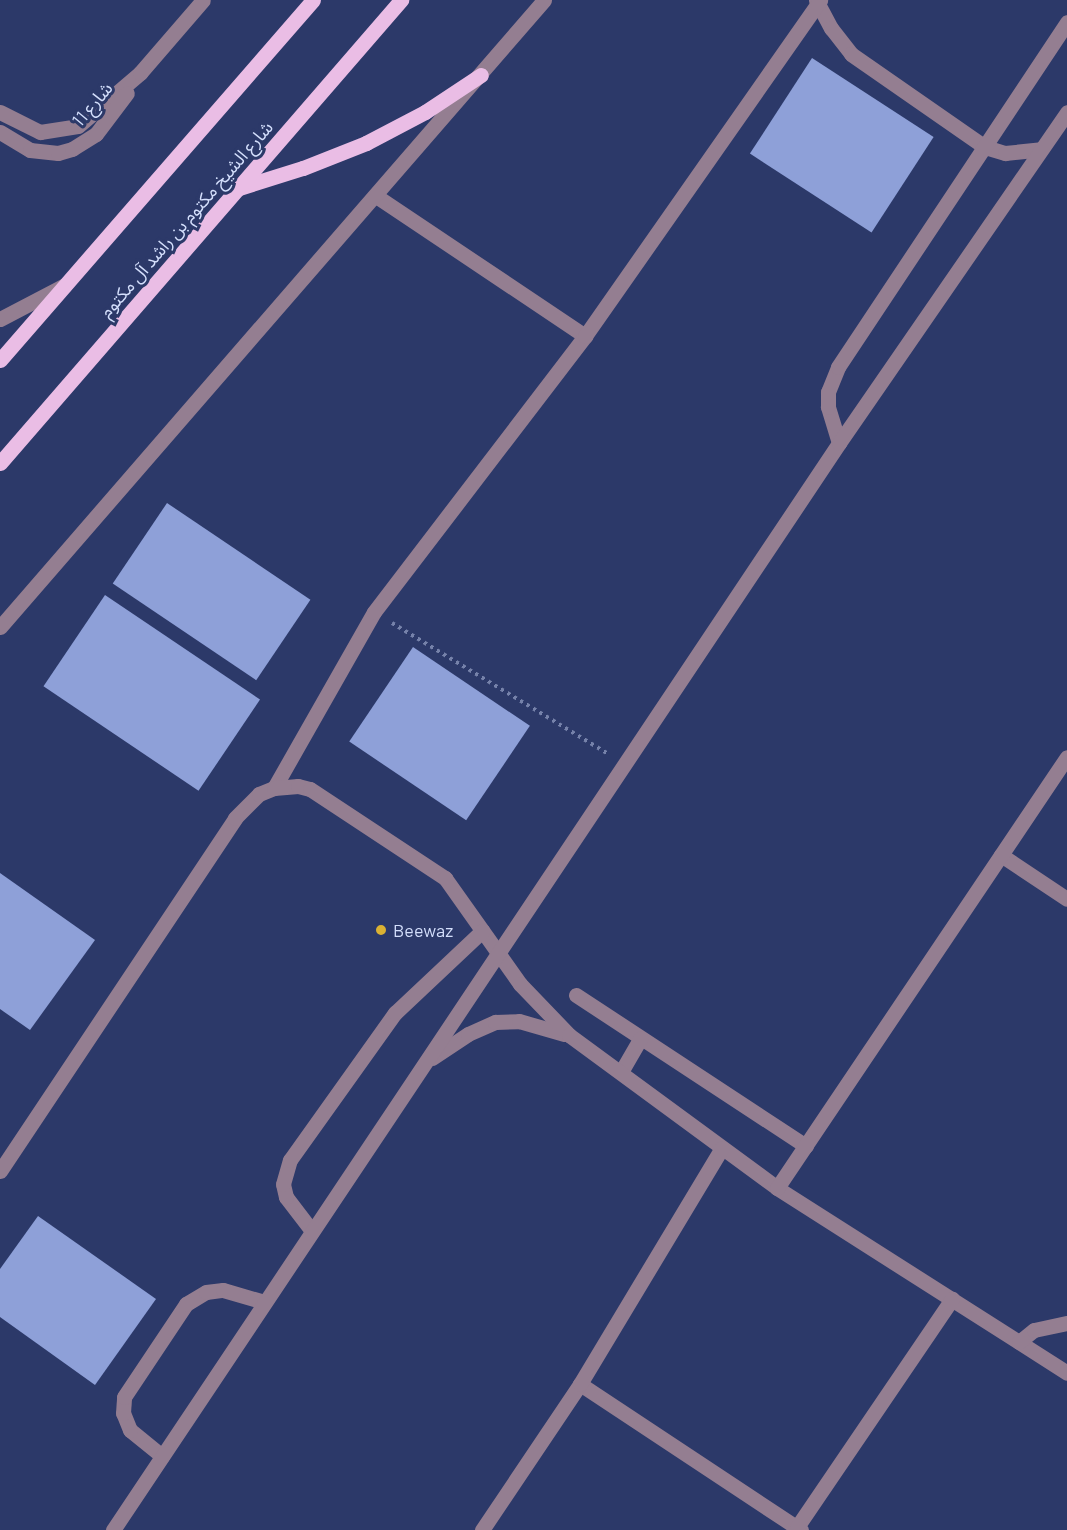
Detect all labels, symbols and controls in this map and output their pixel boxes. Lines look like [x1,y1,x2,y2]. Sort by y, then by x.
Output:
street label: شارع 11 [67,77,117,131]
street label: شارع الشيخ مكتوم بن راشد آل مكتوم [95,116,277,322]
place label: Beewaz [393,919,453,941]
marker: Beewaz [374,923,388,937]

